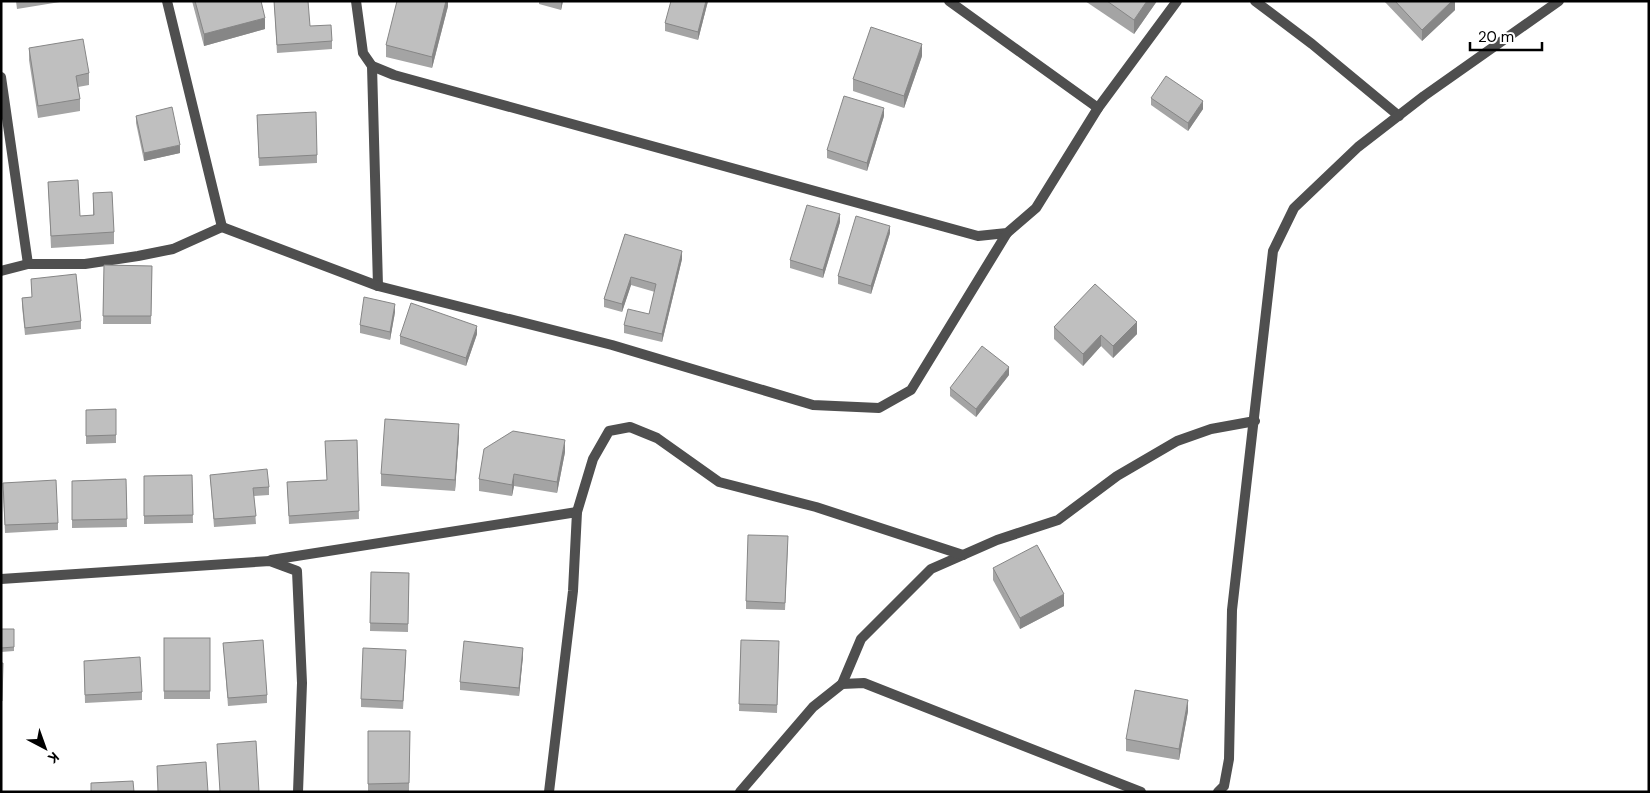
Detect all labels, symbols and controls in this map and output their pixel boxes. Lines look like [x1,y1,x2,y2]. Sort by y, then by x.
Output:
scale bar [1470,20,1542,52]
text: 20 m [1478,27,1514,47]
north arrow [20,723,70,773]
text: K [44,748,63,768]

